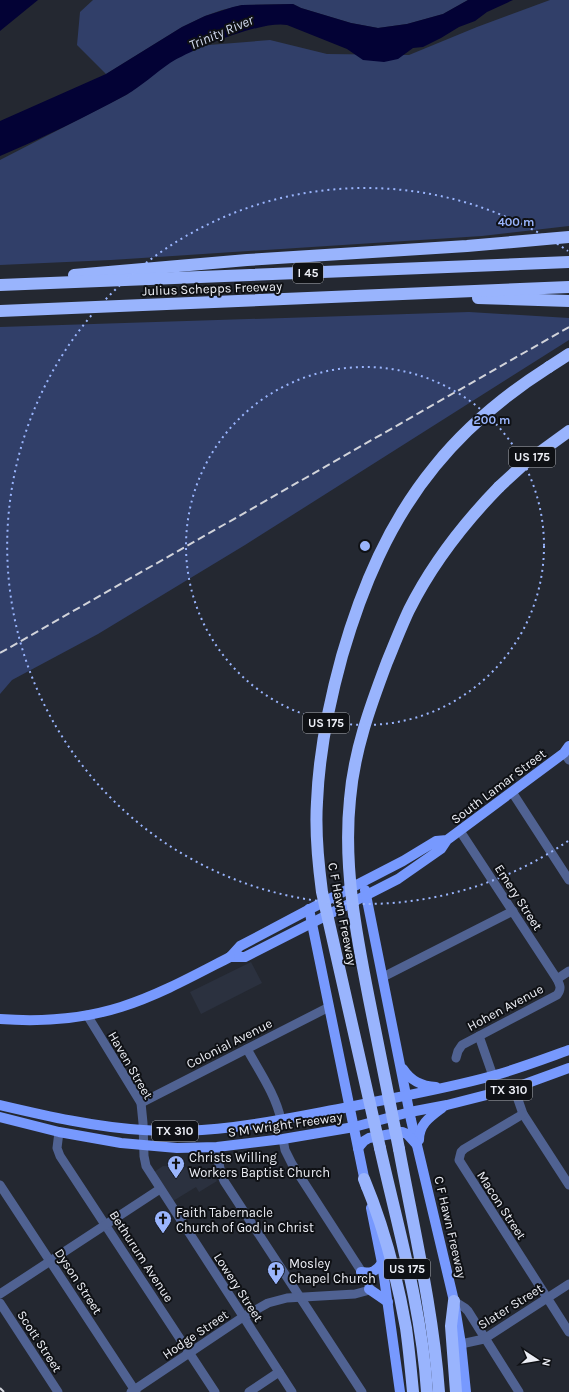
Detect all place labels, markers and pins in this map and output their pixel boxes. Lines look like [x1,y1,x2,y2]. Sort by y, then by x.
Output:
centre of rings [358,539,372,553]
place label: Christs Willing Workers Baptist Church [189,1150,330,1180]
church icon: Christs Willing Workers Baptist Church [166,1154,186,1179]
place label: Faith Tabernacle Church of God in Christ [176,1205,314,1235]
church icon: Faith Tabernacle Church of God in Christ [153,1209,173,1234]
place label: Mosley Chapel Church [289,1256,376,1286]
church icon: Mosley Chapel Church [266,1260,286,1285]

